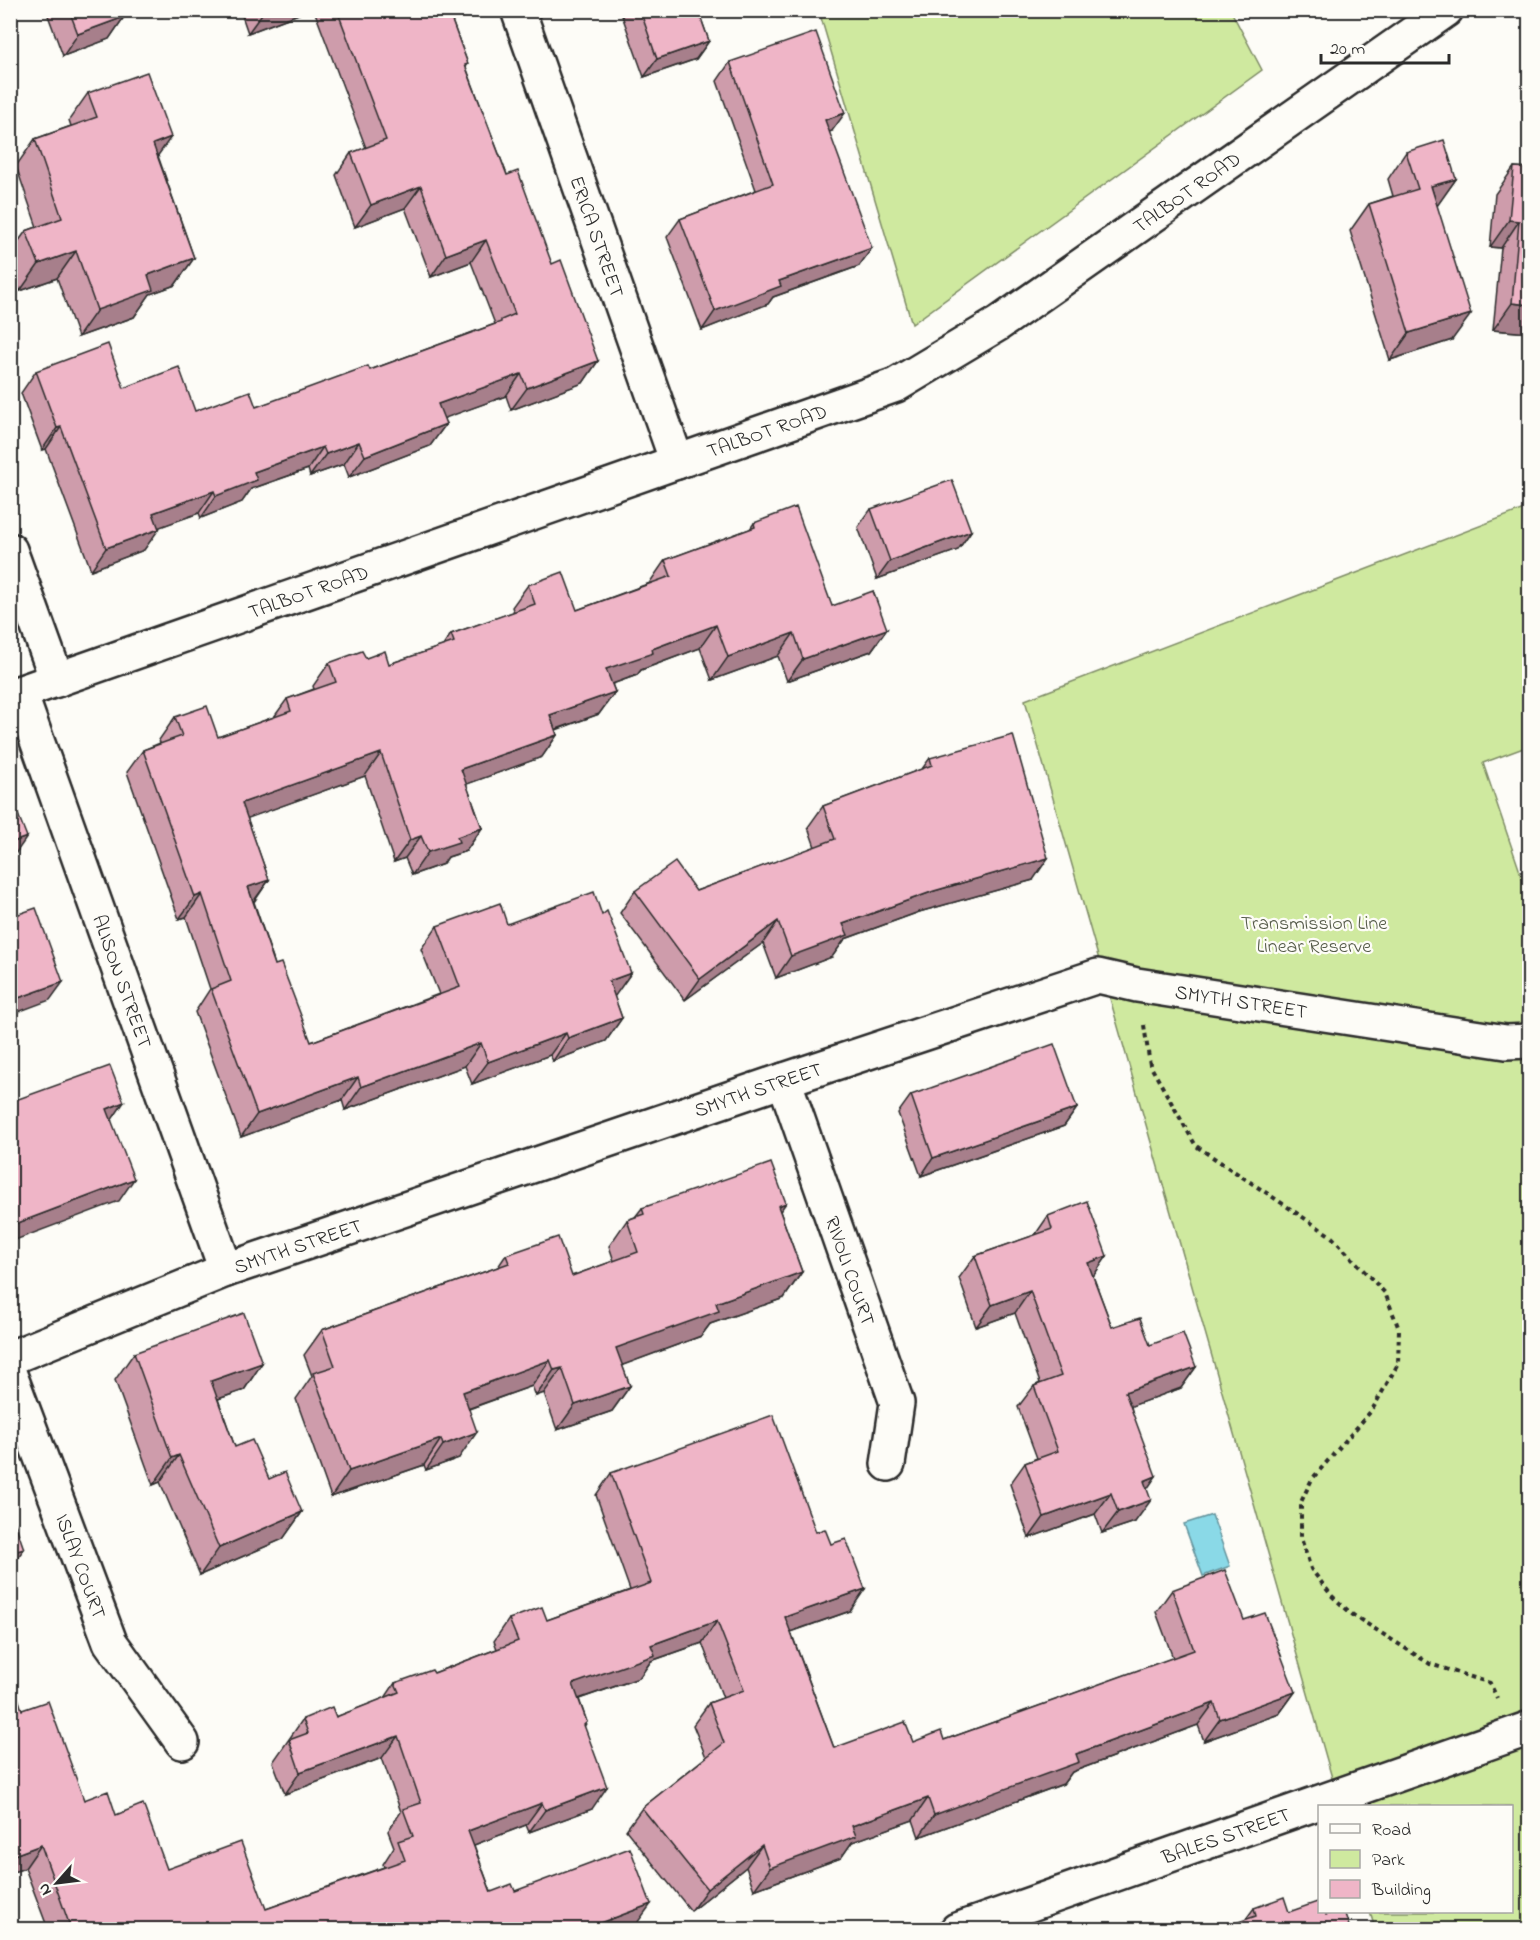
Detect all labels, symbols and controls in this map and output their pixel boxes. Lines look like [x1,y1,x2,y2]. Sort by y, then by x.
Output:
scale bar [1321,27,1448,65]
text: 20 m [1330,37,1365,63]
street label: TALBOT ROAD [1128,146,1248,242]
street label: ERICA STREET [560,172,630,302]
street label: TALBOT ROAD [703,398,832,467]
street label: TALBOT ROAD [245,559,373,628]
park label: Transmission Line Linear Reserve [1241,910,1387,962]
street label: ALISON STREET [83,911,158,1053]
street label: SMYTH STREET [1173,979,1309,1028]
street label: SMYTH STREET [691,1056,826,1127]
street label: SMYTH STREET [231,1213,366,1283]
street label: RIVOLI COURT [816,1213,881,1330]
street label: ISLAY COURT [46,1510,112,1624]
street label: BALES STREET [1158,1802,1295,1874]
legend [1318,1805,1513,1913]
text: Road [1372,1818,1411,1844]
text: Park [1372,1848,1405,1874]
north arrow [27,1853,87,1913]
text: Building [1371,1878,1431,1905]
text: N [32,1879,59,1900]

